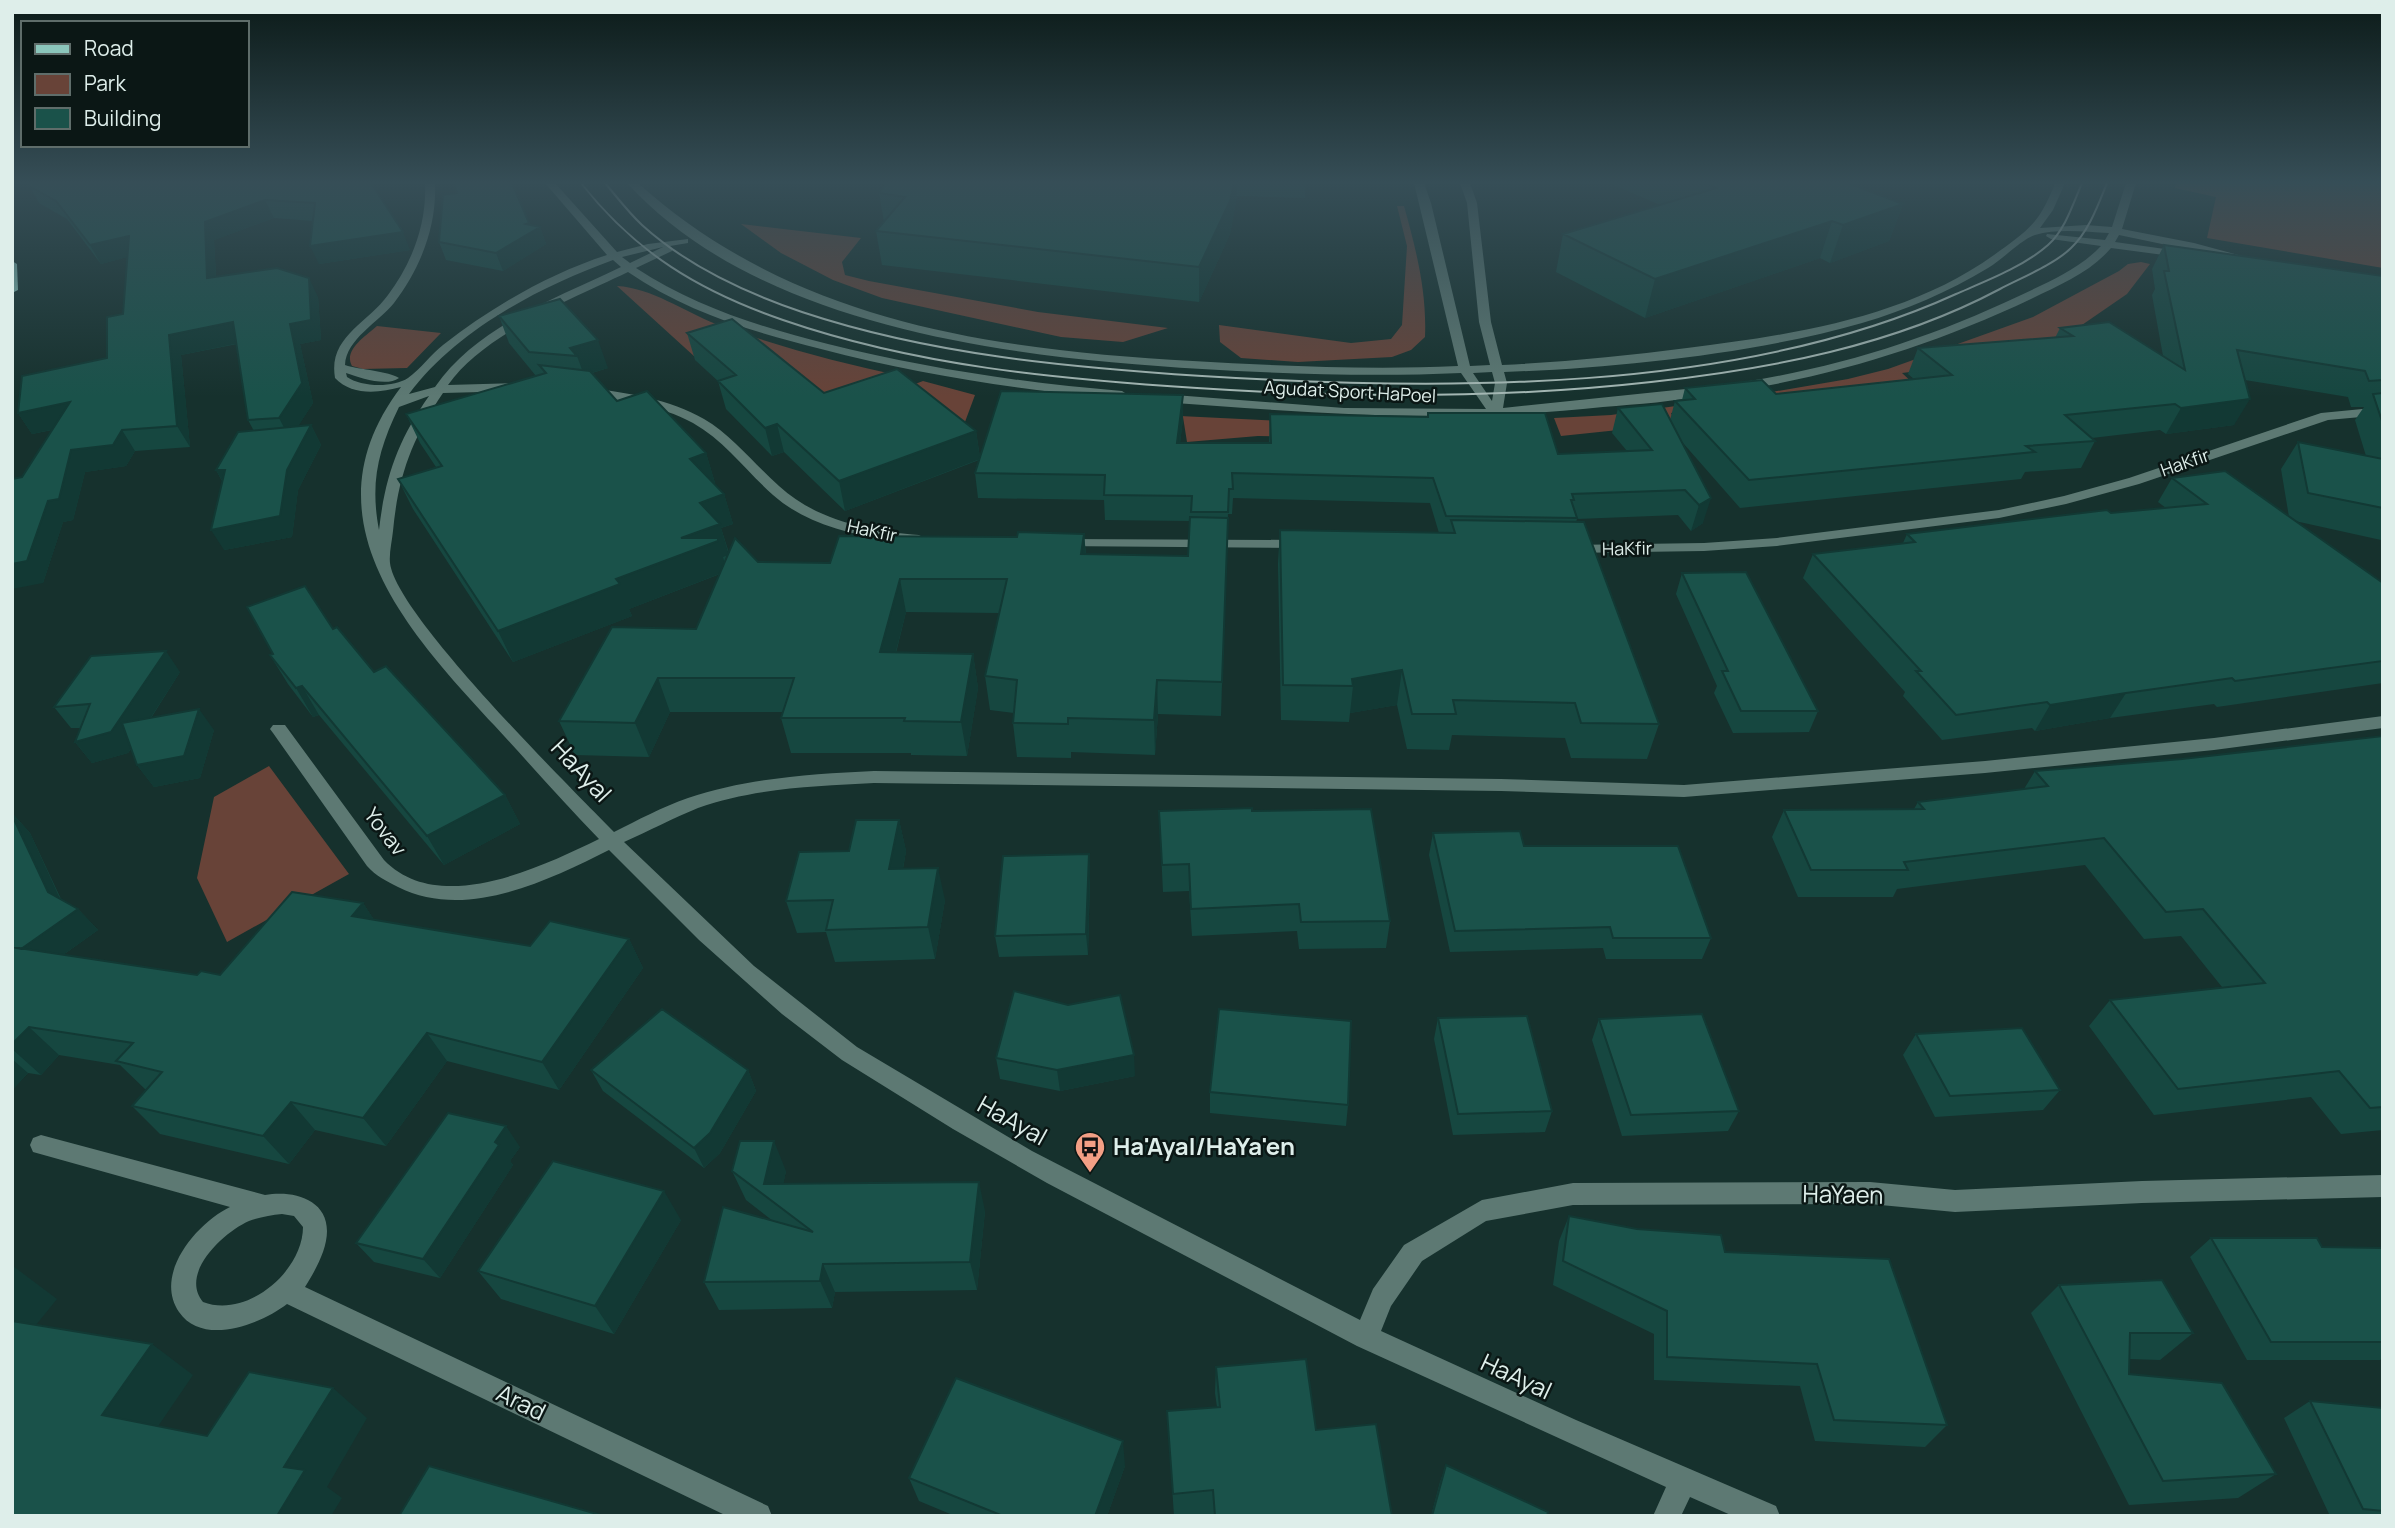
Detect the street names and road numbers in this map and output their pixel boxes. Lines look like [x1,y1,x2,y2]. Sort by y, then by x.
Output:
street label: Agudat Sport HaPoel [1263,375,1437,407]
street label: HaKfir [2157,442,2213,482]
street label: HaKfir [845,513,900,547]
street label: HaKfir [1602,536,1653,560]
street label: HaAyal [544,731,620,809]
street label: Yovav [358,802,414,862]
street label: HaAyal [972,1087,1053,1152]
street label: HaYaen [1802,1176,1884,1211]
street label: HaAyal [1476,1345,1558,1406]
street label: Arad [492,1376,552,1428]

